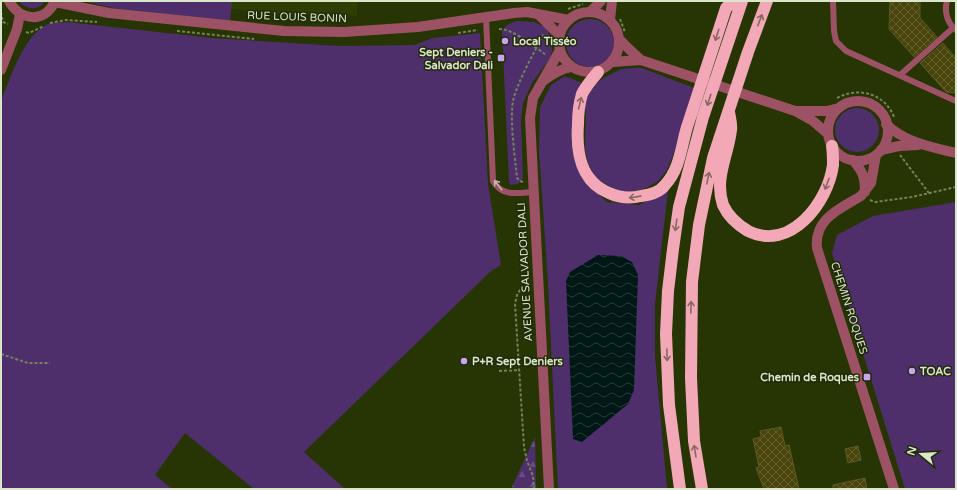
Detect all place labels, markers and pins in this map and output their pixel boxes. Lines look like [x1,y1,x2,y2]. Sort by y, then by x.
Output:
place label: Local Tisséo [513,35,577,48]
marker: Local Tisséo [500,36,510,46]
place label: Sept Deniers - Salvador Dali [419,46,493,72]
marker: Sept Deniers - Salvador Dali [496,53,506,63]
place label: P+R Sept Deniers [472,355,563,369]
marker: P+R Sept Deniers [459,356,469,366]
place label: TOAC [919,365,951,378]
marker: TOAC [907,366,917,376]
place label: Chemin de Roques [760,371,860,385]
marker: Chemin de Roques [862,372,872,382]

